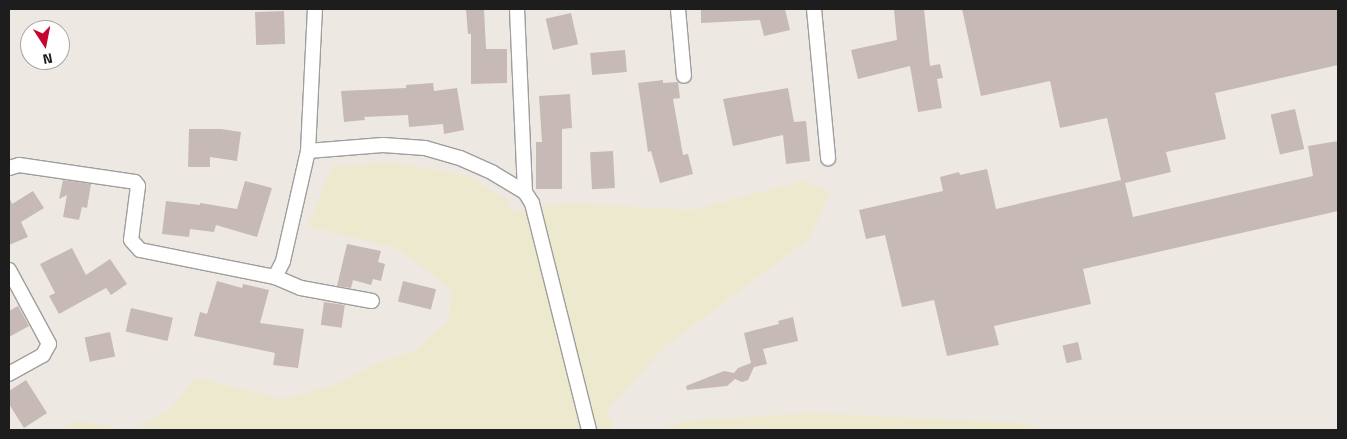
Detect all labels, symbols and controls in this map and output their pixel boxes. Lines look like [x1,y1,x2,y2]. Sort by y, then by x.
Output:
north arrow [20,20,70,70]
text: N [41,48,55,70]

